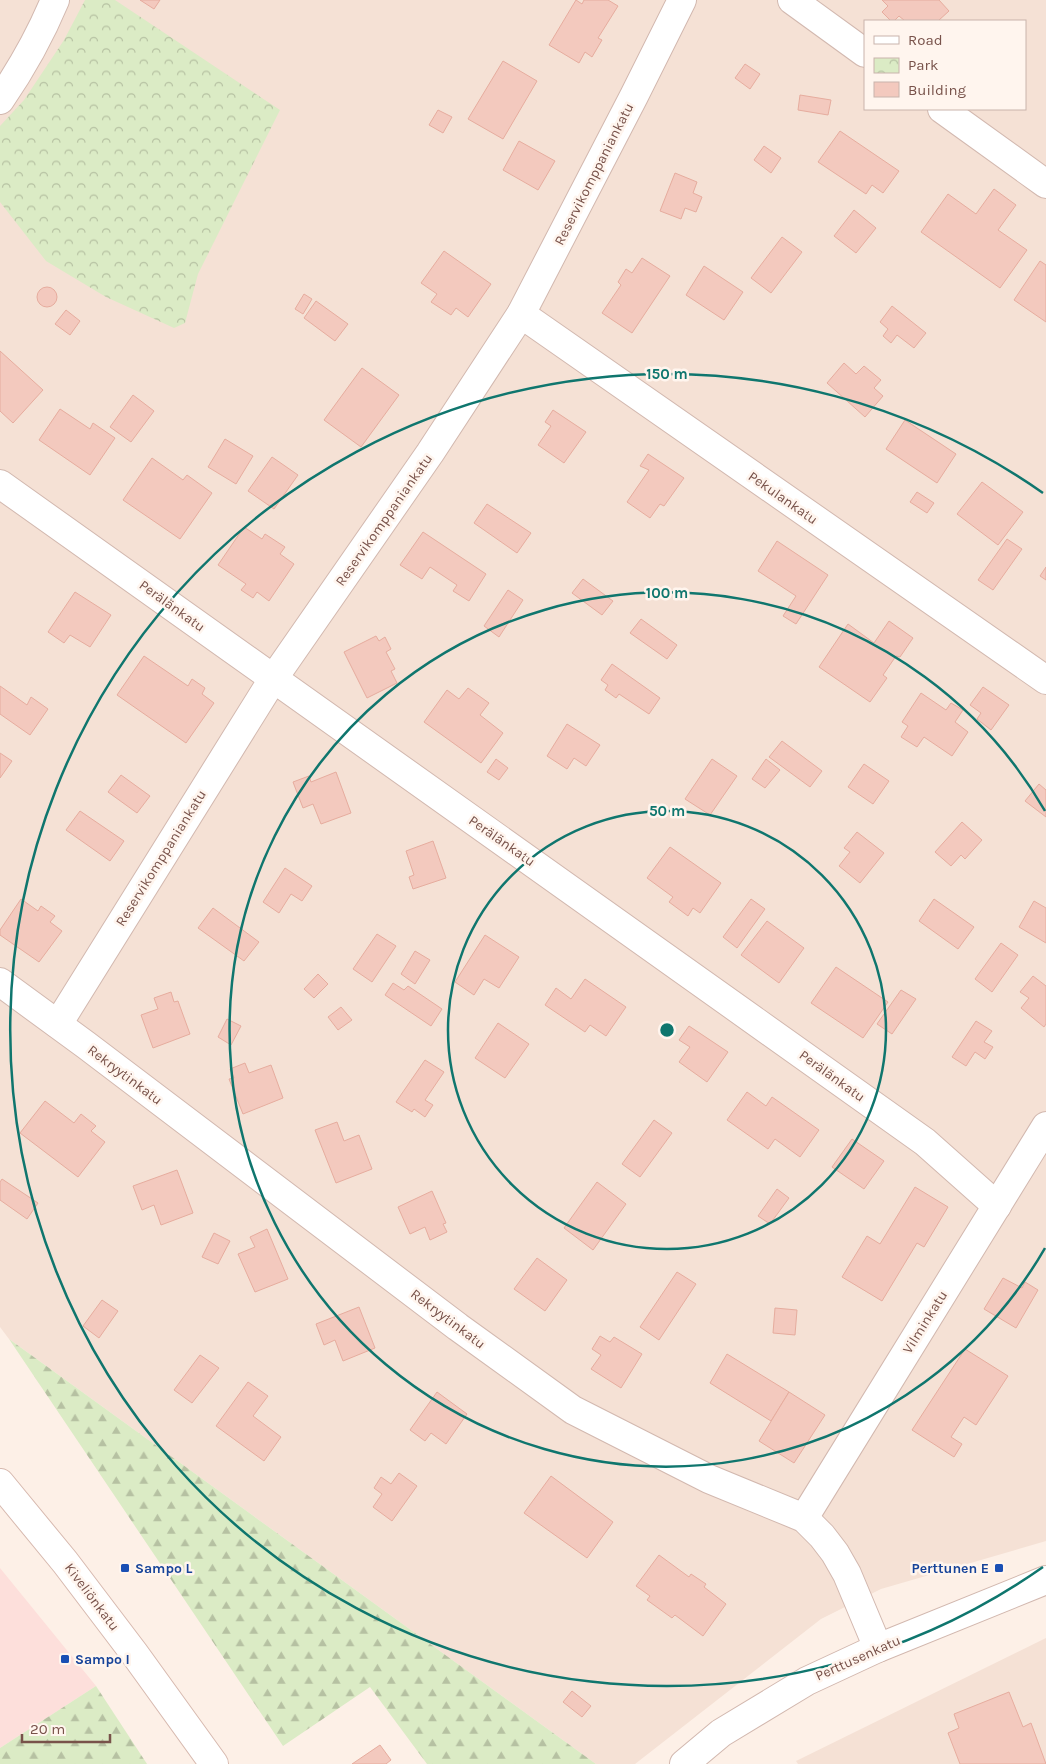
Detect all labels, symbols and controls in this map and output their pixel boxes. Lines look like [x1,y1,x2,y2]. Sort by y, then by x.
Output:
legend [864,20,1026,110]
text: Road [908,31,943,49]
text: Park [908,56,938,74]
text: Building [908,81,966,99]
street label: Reservikomppaniankatu [551,100,637,248]
text: 150 m [646,365,688,383]
street label: Reservikomppaniankatu [332,451,436,589]
street label: Pekulankatu [745,468,821,528]
street label: Perälänkatu [136,576,208,636]
text: 100 m [646,584,688,602]
street label: Reservikomppaniankatu [112,787,210,929]
text: 50 m [649,802,685,820]
street label: Perälänkatu [466,812,538,870]
centre of rings [658,1021,676,1039]
street label: Rekryytinkatu [84,1041,166,1109]
street label: Perälänkatu [796,1046,868,1106]
street label: Rekryytinkatu [407,1285,489,1353]
street label: Vilminkatu [899,1287,951,1357]
street label: Kiveliönkatu [61,1560,123,1634]
place label: Sampo L [135,1560,192,1577]
place label: Perttunen E [912,1560,989,1577]
marker: Sampo L [119,1562,131,1574]
marker: Perttunen E [993,1562,1005,1574]
street label: Perttusenkatu [813,1632,903,1684]
place label: Sampo I [75,1651,130,1668]
marker: Sampo I [59,1653,71,1665]
scale bar [22,1712,110,1744]
text: 20 m [30,1720,65,1738]

